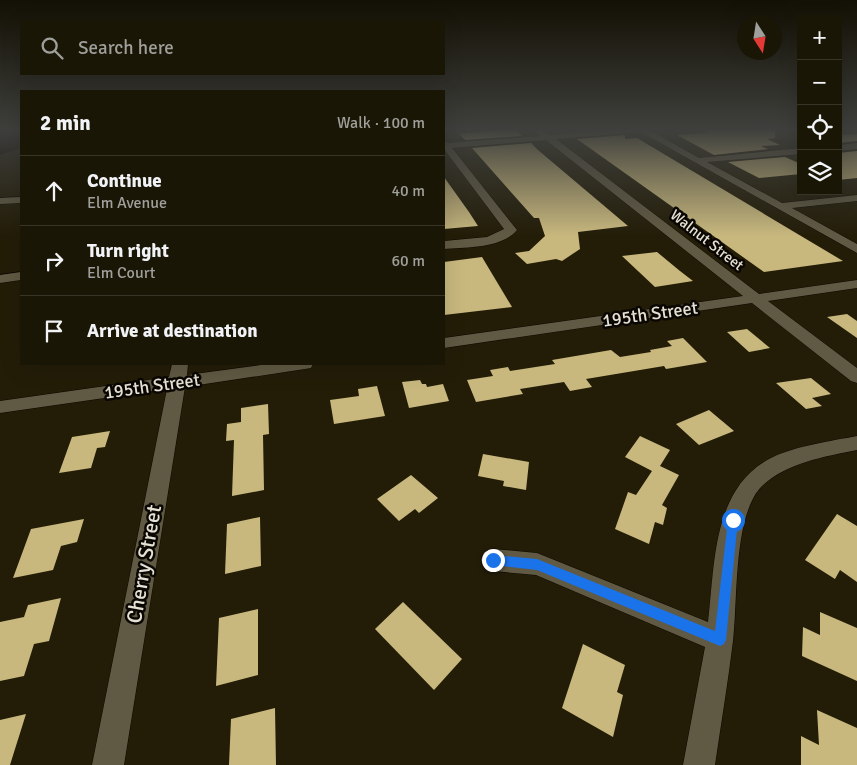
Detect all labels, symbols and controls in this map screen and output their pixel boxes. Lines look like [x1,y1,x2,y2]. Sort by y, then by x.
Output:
north arrow [737,15,782,60]
map controls [797,15,842,195]
button: + [797,15,842,60]
search box [20,20,445,75]
icon: search [38,34,66,62]
text: Search here [78,36,174,60]
button: − [797,60,842,105]
button: locate [797,105,842,150]
text: 2 min [40,110,91,136]
text: Walk · 100 m [337,113,425,133]
button: layers [797,150,842,195]
text: Continue [87,169,162,193]
icon: ahead [40,177,68,205]
text: 40 m [391,181,425,201]
text: Elm Avenue [87,193,167,213]
street label: Walnut Street [667,206,747,274]
text: Turn right [87,239,169,263]
icon: right [40,247,68,275]
text: 60 m [391,251,425,271]
text: Elm Court [87,263,155,283]
street label: 195th Street [601,296,699,332]
icon: arrive [40,317,68,345]
text: Arrive at destination [87,319,258,343]
street label: 195th Street [103,368,201,404]
street label: Cherry Street [121,503,167,625]
route start [722,509,745,532]
route end [482,549,505,572]

